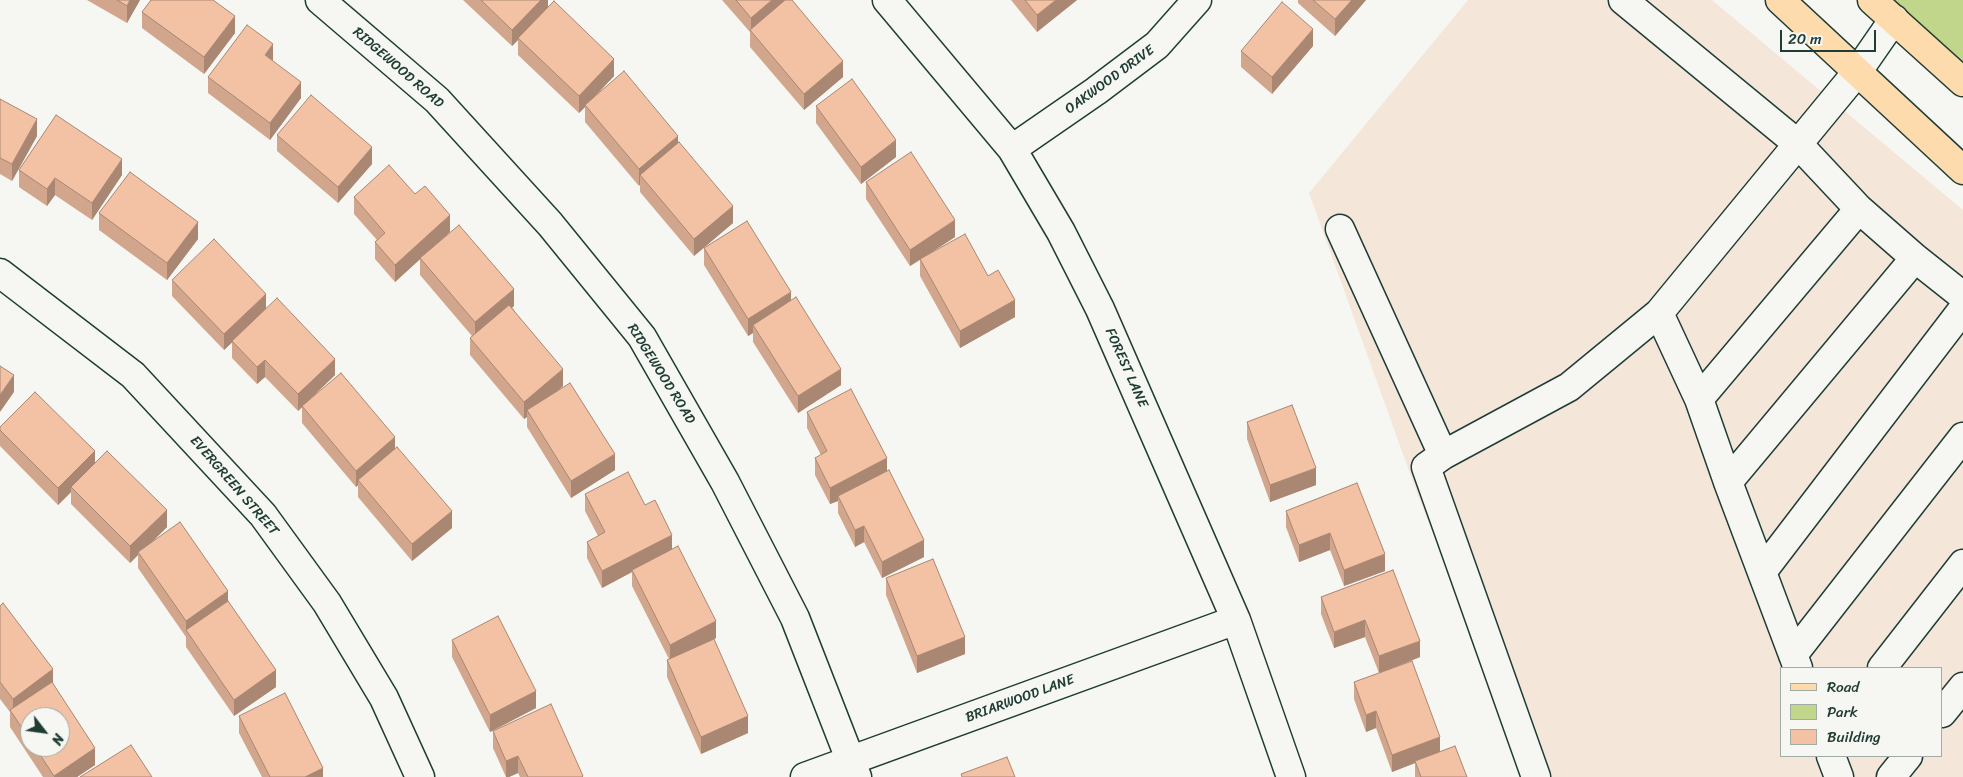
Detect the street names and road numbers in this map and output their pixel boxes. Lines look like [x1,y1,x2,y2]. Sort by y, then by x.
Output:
street label: RIDGEWOOD ROAD [349,24,447,112]
street label: OAKWOOD DRIVE [1062,42,1158,118]
street label: RIDGEWOOD ROAD [623,321,699,427]
street label: FOREST LANE [1101,326,1151,410]
street label: EVERGREEN STREET [186,433,282,539]
street label: BRIARWOOD LANE [963,672,1077,726]

